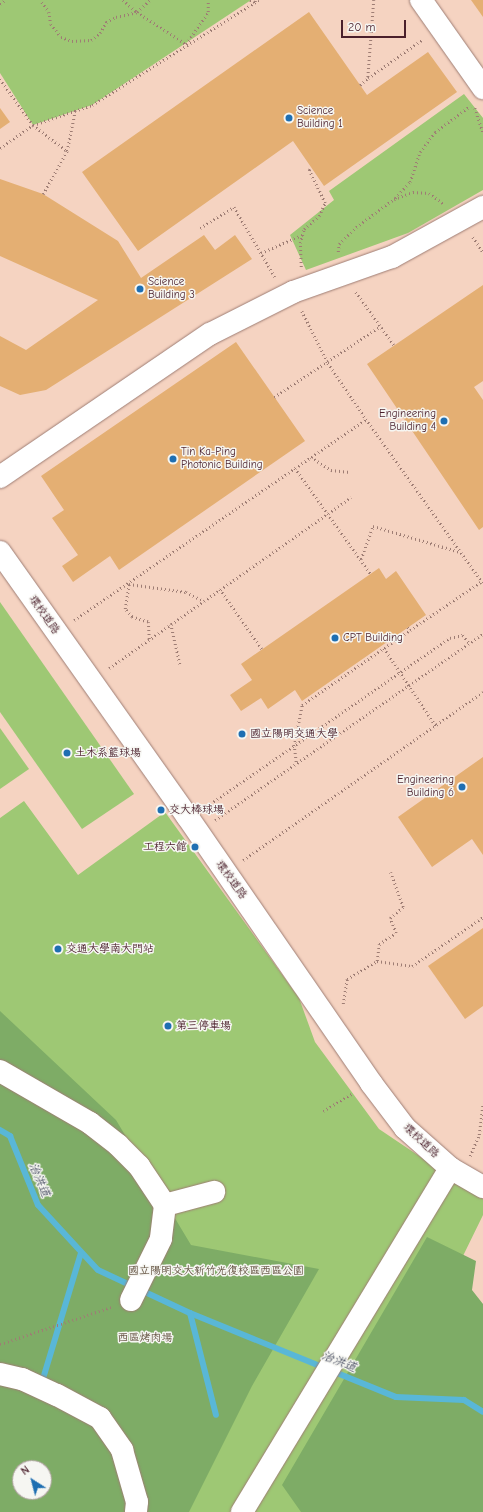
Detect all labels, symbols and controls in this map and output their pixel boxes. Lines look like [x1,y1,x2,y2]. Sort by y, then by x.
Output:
scale bar [343,12,408,38]
text: 20 m [348,20,376,34]
place label: Science Building 1 [297,105,343,131]
marker: Science Building 1 [284,113,294,123]
place label: Science Building 3 [148,276,195,302]
marker: Science Building 3 [135,284,145,294]
place label: Engineering Building 4 [379,408,436,434]
marker: Engineering Building 4 [439,416,449,426]
place label: Tin Ka-Ping Photonic Building [181,446,263,472]
marker: Tin Ka-Ping Photonic Building [168,454,178,464]
street label: 環校道路 [26,593,62,637]
place label: CPT Building [343,631,403,645]
marker: CPT Building [330,633,340,643]
place label: 國立陽明交通大學 [250,727,338,741]
marker: 國立陽明交通大學 [237,729,247,739]
place label: 土木系籃球場 [75,746,141,760]
marker: 土木系籃球場 [62,748,72,758]
place label: Engineering Building 6 [397,774,454,800]
marker: Engineering Building 6 [457,782,467,792]
place label: 交大棒球場 [169,803,224,817]
marker: 交大棒球場 [156,805,166,815]
place label: 工程六館 [143,840,187,854]
marker: 工程六館 [190,842,200,852]
street label: 環校道路 [213,858,249,902]
place label: 交通大學南大門站 [66,942,154,956]
marker: 交通大學南大門站 [53,944,63,954]
place label: 第三停車場 [176,1019,231,1033]
marker: 第三停車場 [163,1021,173,1031]
street label: 環校道路 [400,1121,442,1161]
water label: 治洪道 [25,1161,53,1199]
park label: 國立陽明交大新竹光復校區西區公園 [128,1264,304,1278]
park label: 西區烤肉場 [118,1331,172,1345]
water label: 治洪道 [320,1349,358,1375]
north arrow [12,1460,52,1500]
text: N [19,1463,32,1478]

